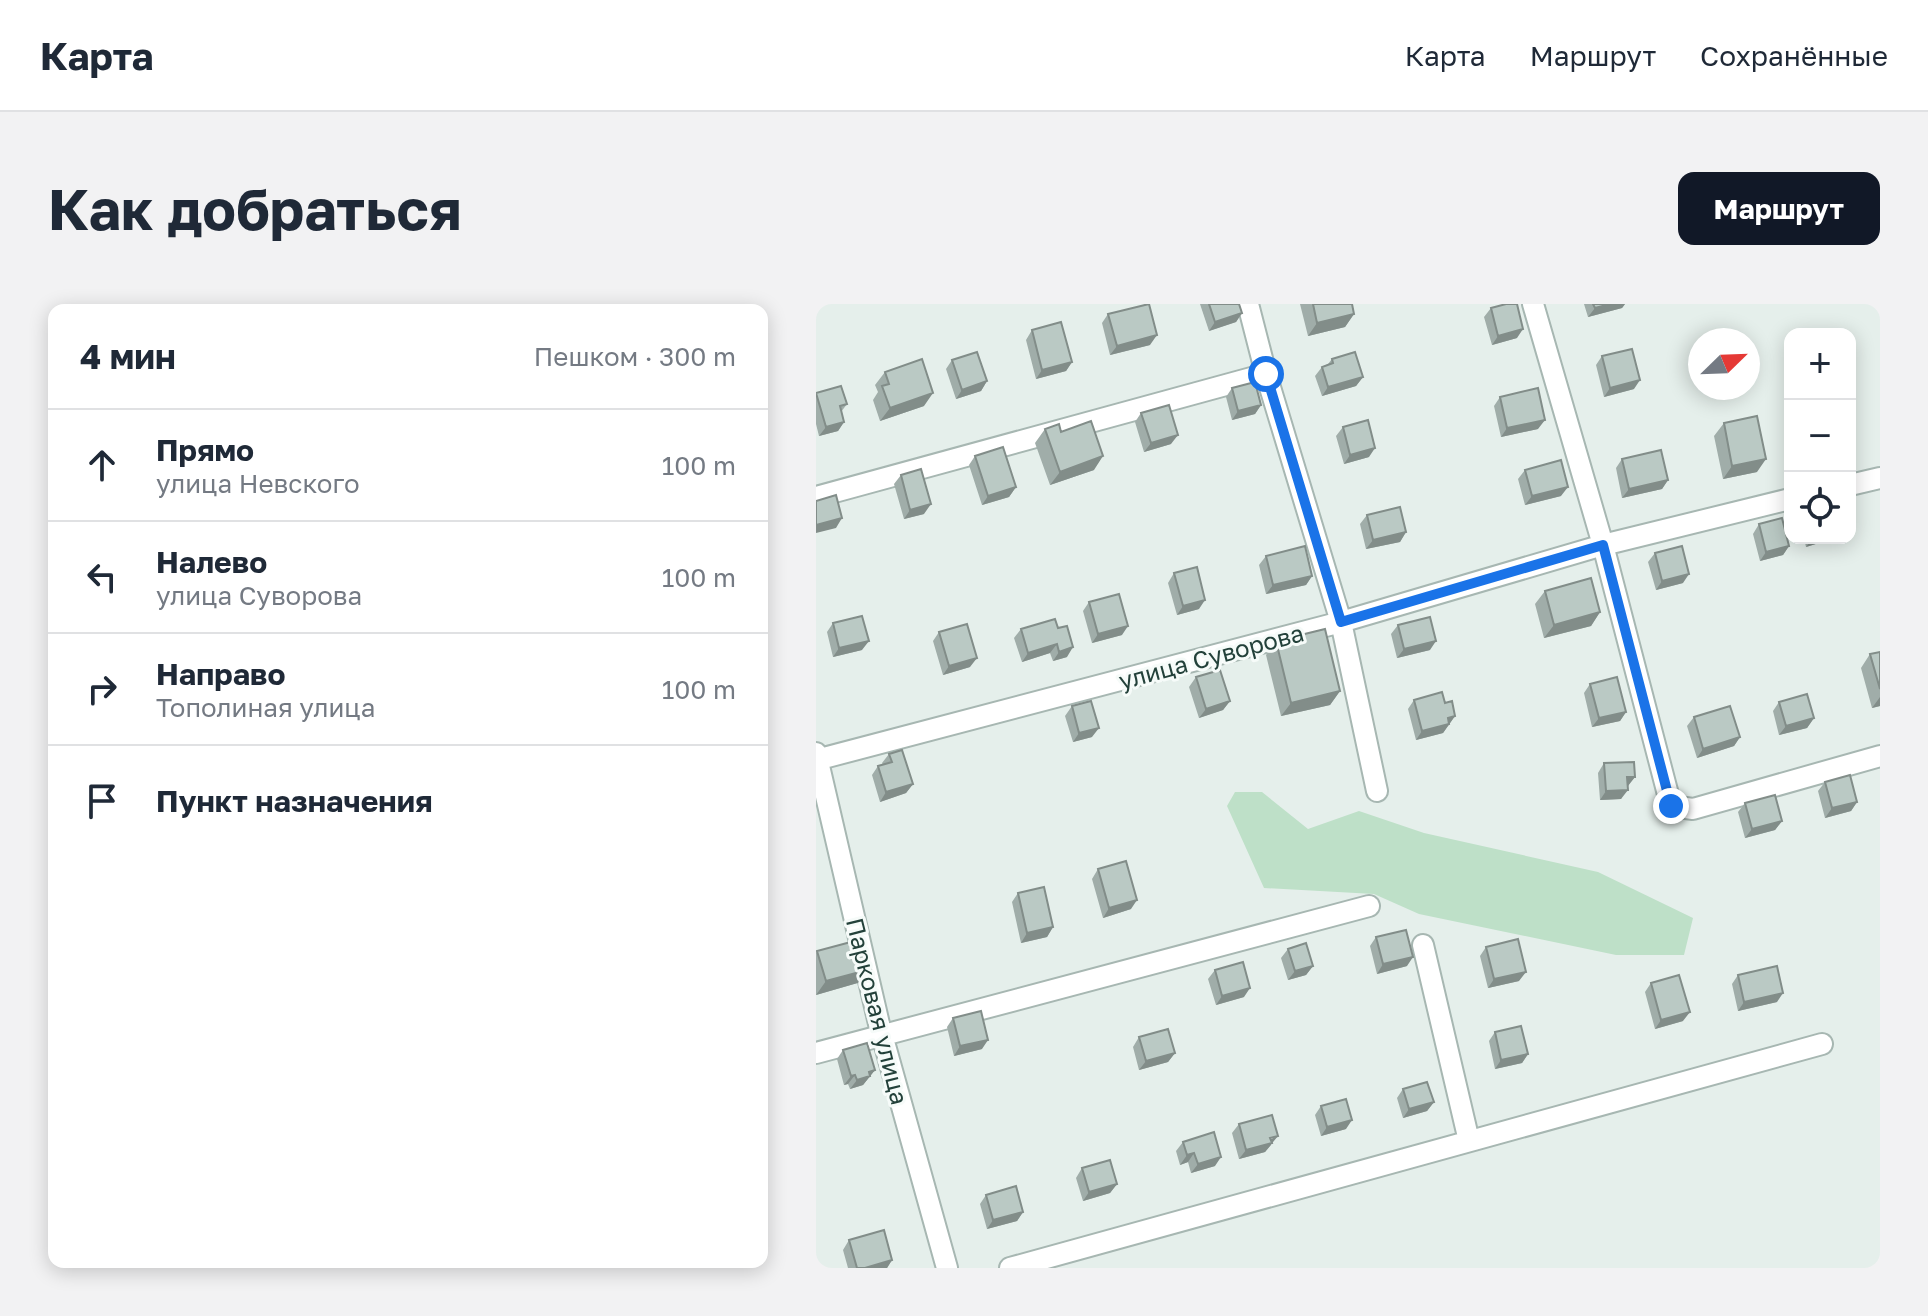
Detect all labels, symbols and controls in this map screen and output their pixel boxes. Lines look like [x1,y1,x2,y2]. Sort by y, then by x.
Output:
text: Карта [40,33,153,78]
text: Карта [1405,39,1486,72]
text: Маршрут [1530,39,1656,72]
text: Сохранённые [1700,39,1888,72]
button: Маршрут [1678,172,1880,245]
text: Как добраться [48,175,462,242]
north arrow [1688,328,1760,400]
map controls [1784,328,1856,544]
button: + [1784,328,1856,400]
text: 4 мин [80,336,176,376]
text: Пешком · 300 m [534,341,736,372]
route start [1248,356,1284,392]
button: − [1784,400,1856,472]
text: Прямо [156,432,254,468]
icon: ahead [80,443,124,487]
text: 100 m [662,450,736,481]
text: улица Невского [156,468,360,499]
button: locate [1784,472,1856,544]
text: Налево [156,544,267,580]
icon: left [80,555,124,599]
text: 100 m [662,562,736,593]
text: улица Суворова [156,580,362,611]
street label: улица Суворова [1115,617,1307,695]
text: Направо [156,656,285,692]
icon: right [80,667,124,711]
text: 100 m [662,674,736,705]
text: Тополиная улица [156,692,375,723]
icon: arrive [80,779,124,823]
text: Пункт назначения [156,783,433,819]
route end [1653,788,1689,824]
street label: Парковая улица [841,915,915,1107]

